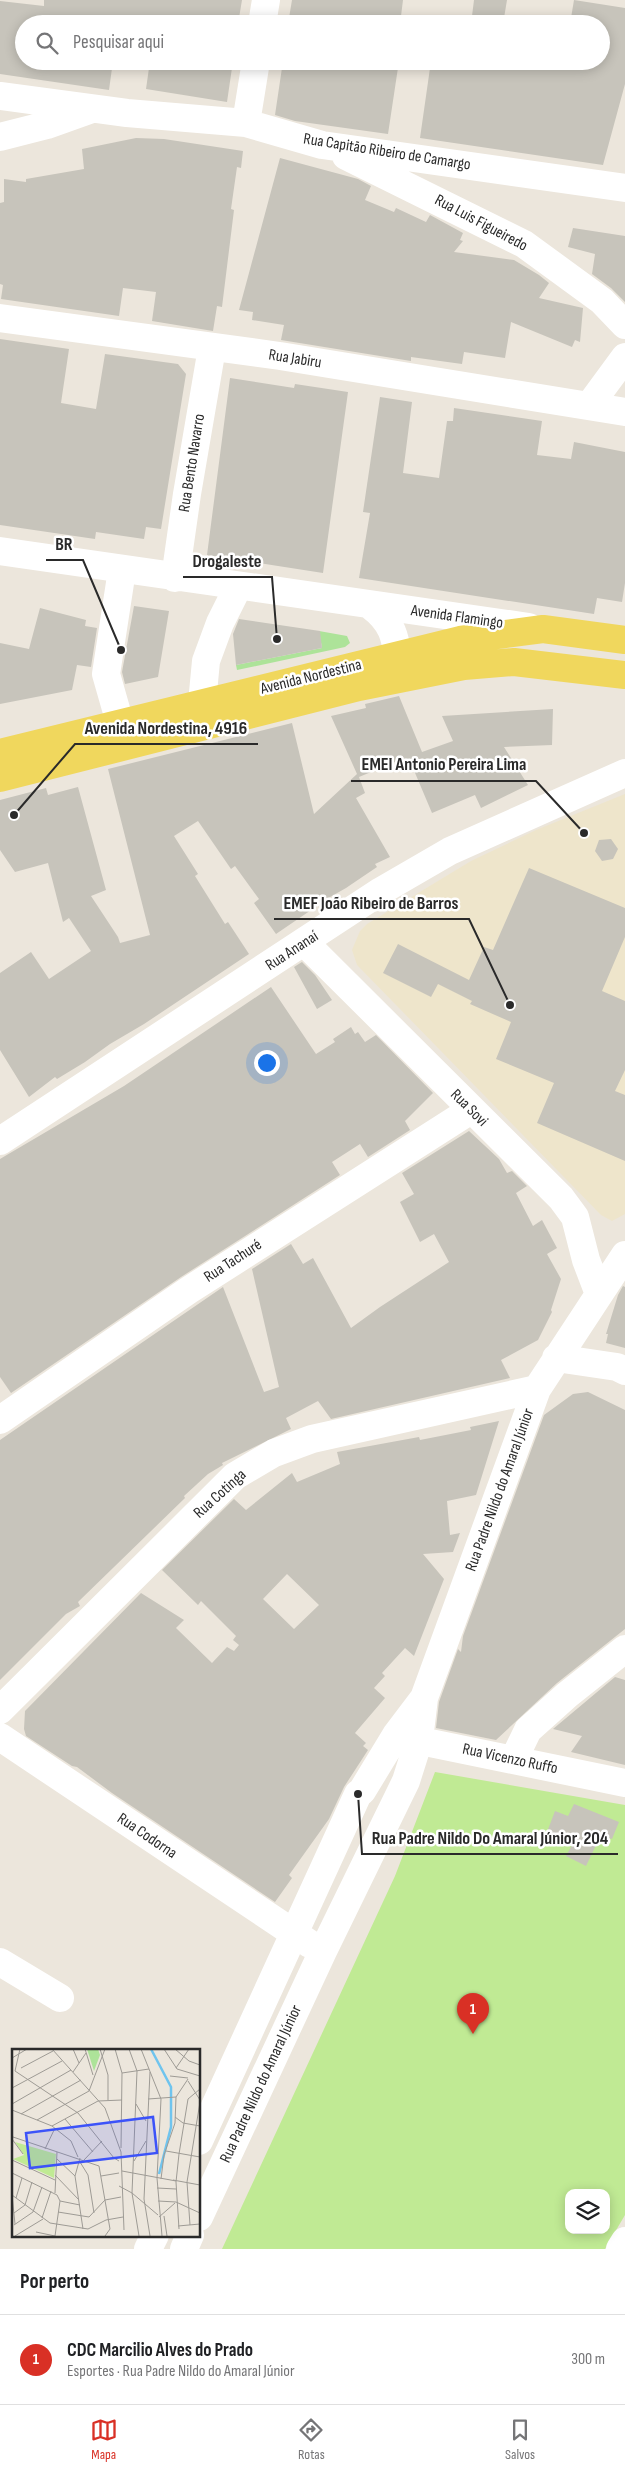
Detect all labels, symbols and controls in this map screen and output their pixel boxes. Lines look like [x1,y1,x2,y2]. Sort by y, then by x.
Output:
search box [15,15,610,70]
icon: search [33,29,61,57]
text: Pesquisar aqui [73,31,164,54]
street label: Rua Capitão Ribeiro de Camargo [302,129,472,175]
street label: Rua Luis Figueiredo [431,191,531,255]
street label: Rua Jabiru [267,345,323,373]
street label: Rua Bento Navarro [175,413,209,513]
callout: BR [46,527,83,560]
text: BR [55,534,73,555]
callout: Drogaleste [183,544,272,577]
text: Drogaleste [192,551,262,572]
street label: Avenida Flamingo [409,601,504,633]
street label: Avenida Nordestina [258,655,363,699]
callout: Avenida Nordestina, 4916 [75,711,258,744]
text: Avenida Nordestina, 4916 [84,718,247,739]
callout: EMEI Antonio Pereira Lima [351,748,536,781]
text: EMEI Antonio Pereira Lima [362,754,526,775]
callout: EMEF João Ribeiro de Barros [274,886,469,919]
text: EMEF João Ribeiro de Barros [284,893,459,914]
street label: Rua Ananaí [262,927,322,975]
your location [254,1050,280,1076]
street label: Rua Sovi [446,1085,492,1131]
street label: Rua Tachuré [201,1235,265,1287]
street label: Rua Padre Nildo do Amaral Júnior [462,1406,538,1574]
street label: Rua Cotinga [190,1465,250,1523]
street label: Rua Vicenzo Ruffo [461,1740,559,1778]
street label: Rua Codorna [114,1809,180,1863]
callout: Rua Padre Nildo Do Amaral Júnior, 204 [362,1821,618,1854]
text: Rua Padre Nildo Do Amaral Júnior, 204 [372,1828,609,1849]
pin: 1 [457,1993,489,2034]
street label: Rua Padre Nildo do Amaral Júnior [216,2002,306,2166]
inset map [12,2049,200,2236]
map controls [565,2189,610,2234]
button: layers [565,2189,610,2234]
text: Por perto [20,2269,89,2294]
text: CDC Marcilio Alves do Prado [67,2339,253,2362]
text: 1 [33,2350,39,2369]
text: 300 m [571,2350,605,2369]
text: Esportes · Rua Padre Nildo do Amaral Júnior [67,2362,295,2381]
tab: Mapa [90,2416,118,2463]
tab: Rotas [297,2416,325,2463]
tab: Salvos [505,2416,535,2463]

